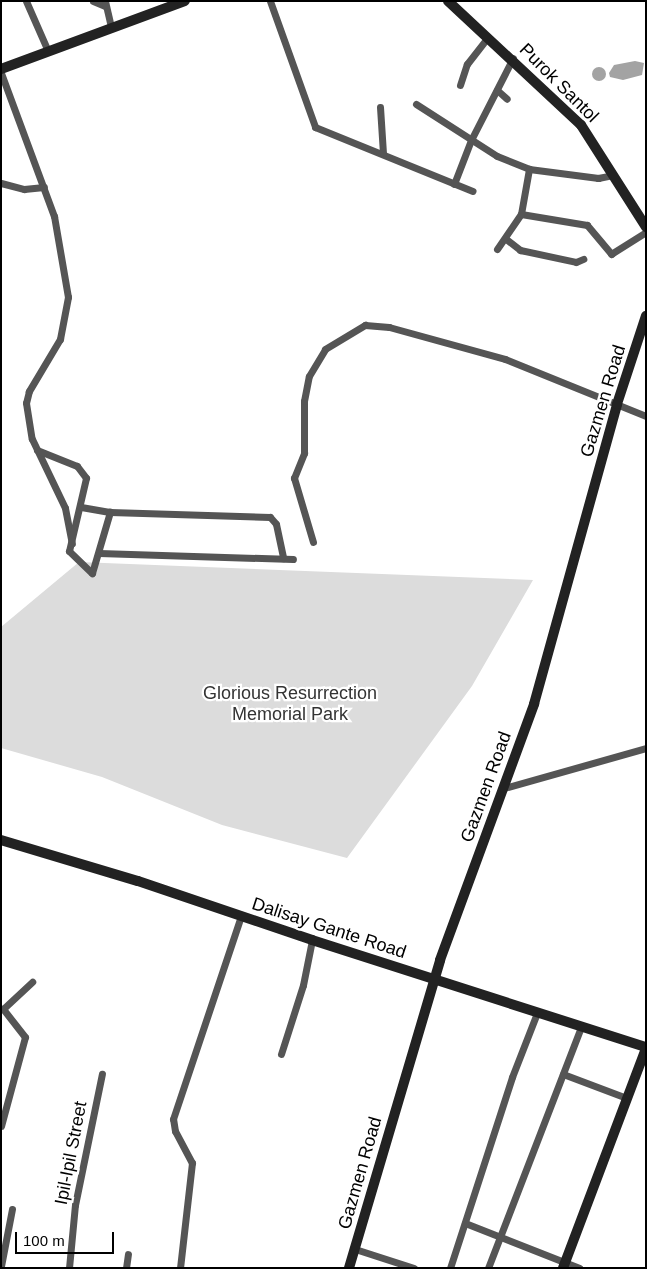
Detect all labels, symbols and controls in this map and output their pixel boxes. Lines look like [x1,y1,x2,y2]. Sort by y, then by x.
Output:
street label: Purok Santol [515,39,603,127]
street label: Gazmen Road [576,342,630,460]
park label: Glorious Resurrection Memorial Park [203,683,377,726]
street label: Gazmen Road [456,729,516,845]
street label: Dalisay Gante Road [249,893,409,963]
street label: Ipil-Ipil Street [50,1099,92,1207]
street label: Gazmen Road [334,1114,386,1232]
scale bar [18,1222,116,1254]
text: 100 m [23,1232,65,1249]

